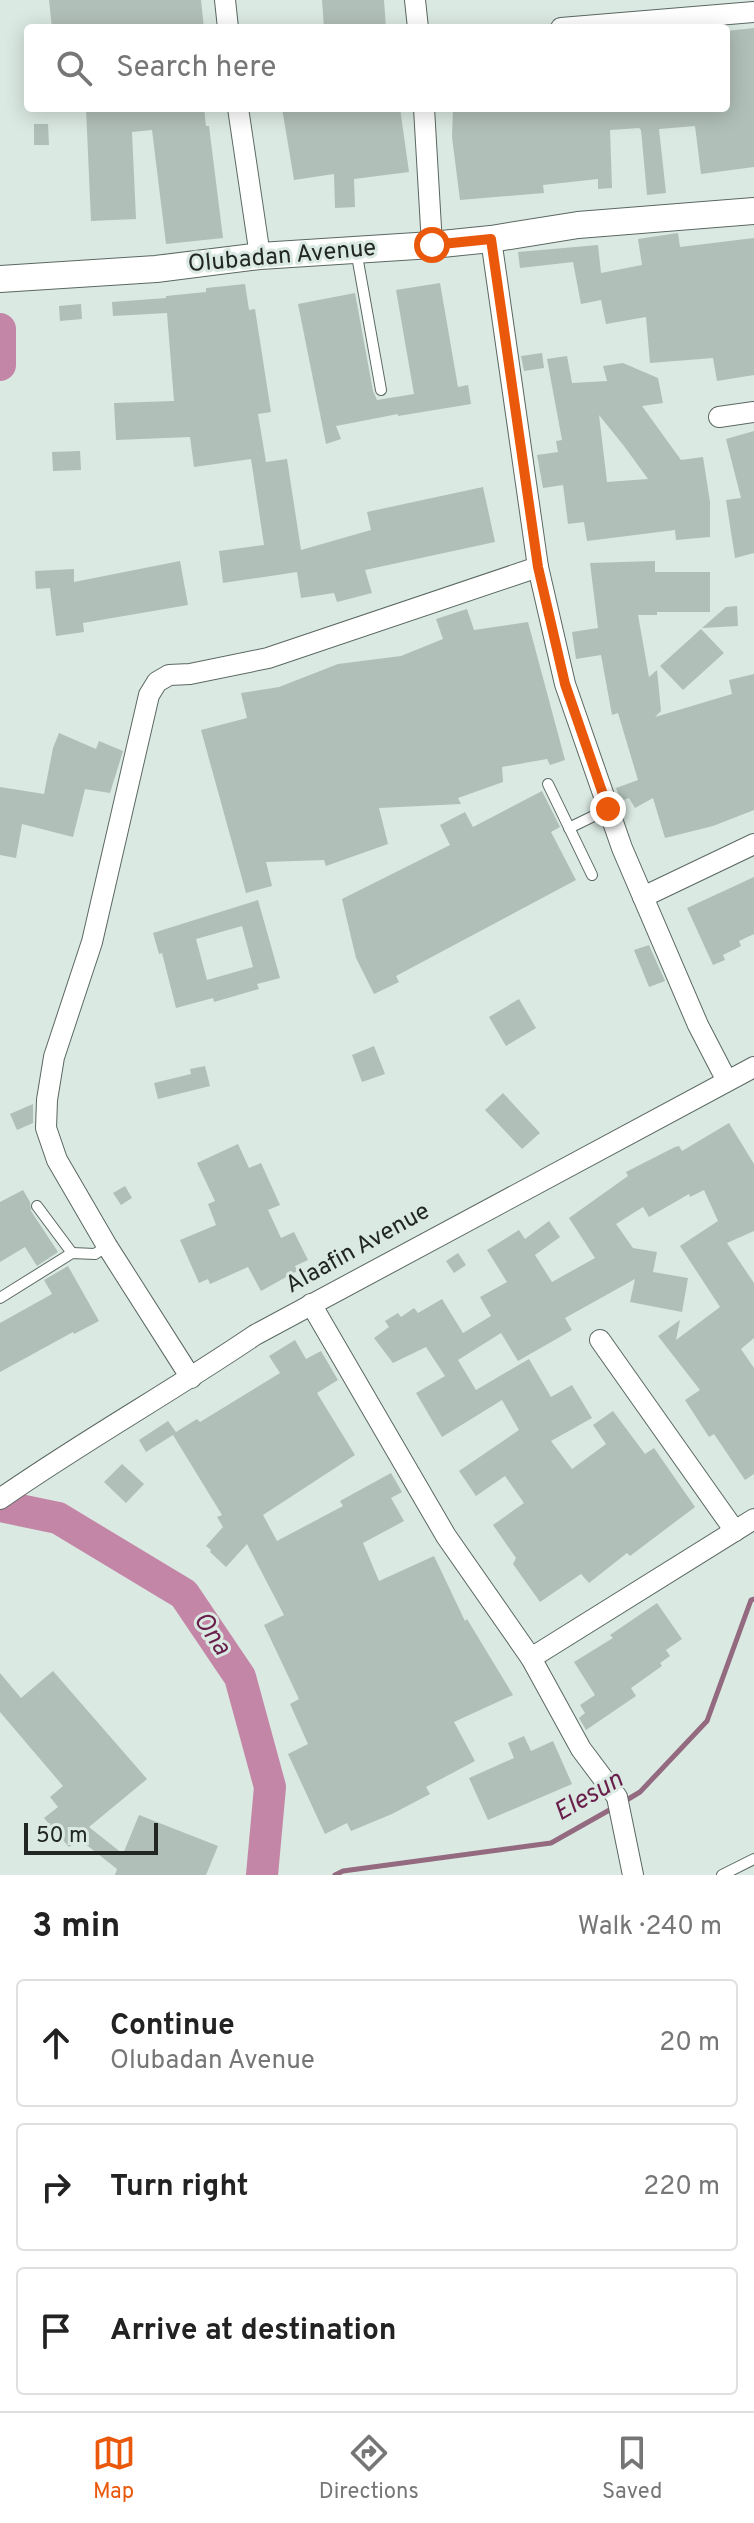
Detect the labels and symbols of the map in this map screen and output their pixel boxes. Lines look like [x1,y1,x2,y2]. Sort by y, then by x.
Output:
route start [414,227,450,263]
street label: Olubadan Avenue [187,234,377,280]
route end [590,791,626,827]
street label: Alaafin Avenue [281,1197,435,1301]
water label: Ona [185,1606,238,1663]
water label: Elesun [548,1764,630,1830]
scale bar [24,1819,158,1855]

